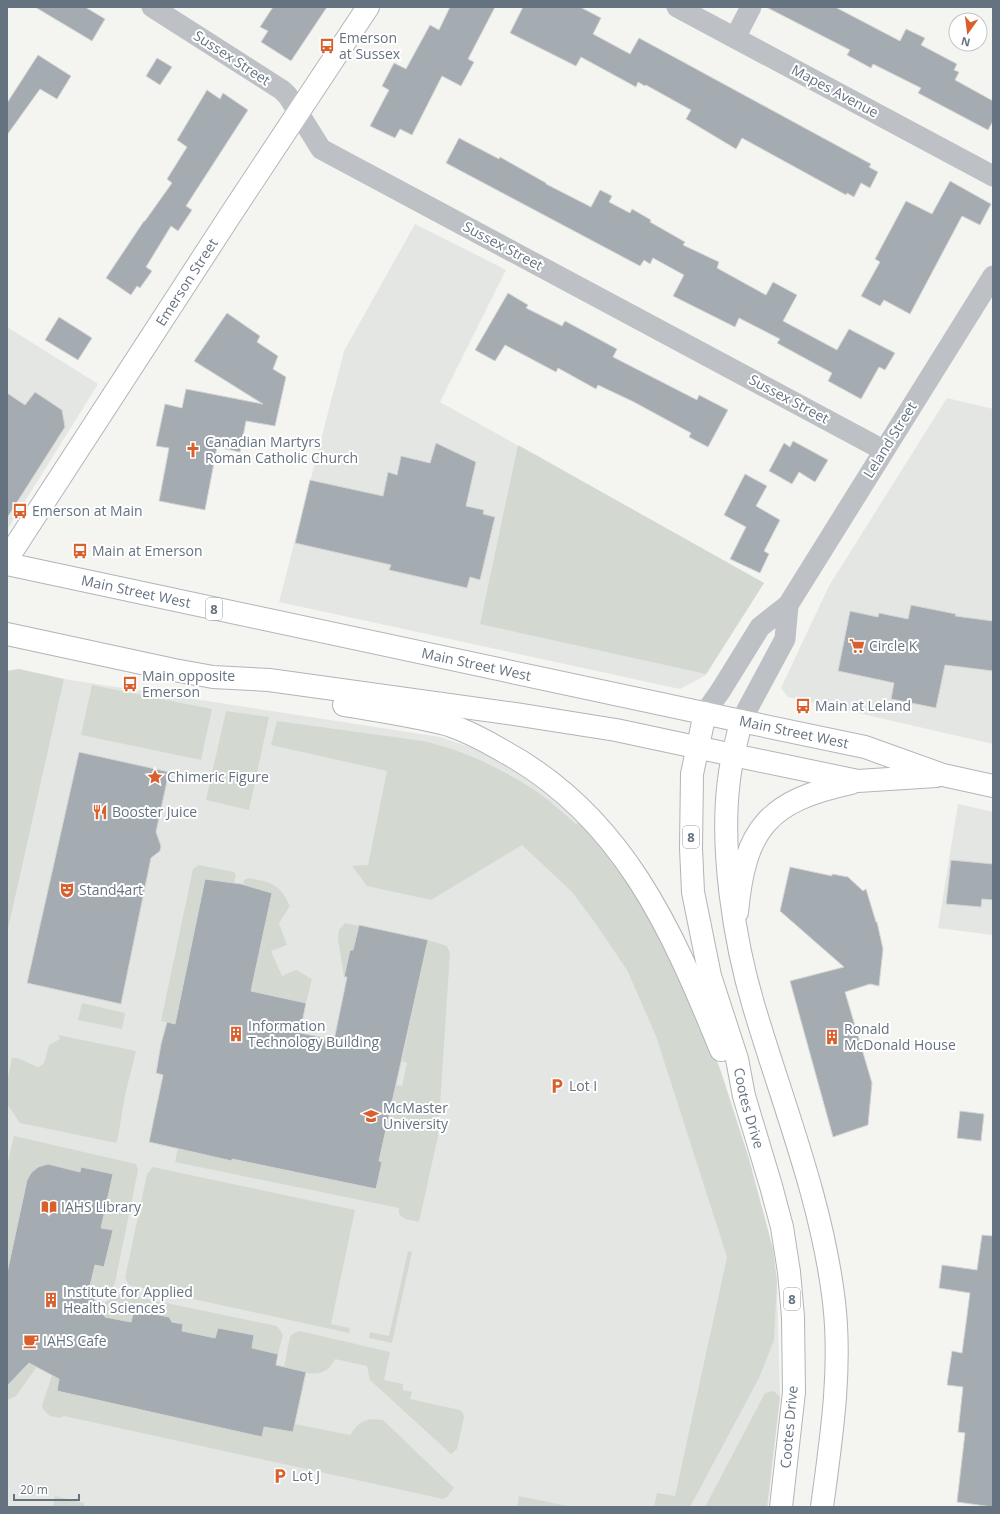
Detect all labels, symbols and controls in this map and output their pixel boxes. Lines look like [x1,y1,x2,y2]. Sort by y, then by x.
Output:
north arrow [948,12,988,52]
street label: Sussex Street [190,26,274,89]
place label: Emerson at Sussex [339,28,401,63]
text: N [959,34,972,51]
bus stop icon: Emerson at Sussex [318,37,336,55]
street label: Mapes Avenue [788,60,882,122]
street label: Sussex Street [460,217,546,274]
street label: Emerson Street [151,235,222,329]
street label: Sussex Street [746,370,832,427]
street label: Leland Street [859,398,921,481]
place label: Canadian Martyrs Roman Catholic Church [205,432,358,467]
church icon: Canadian Martyrs Roman Catholic Church [184,441,202,459]
place label: Emerson at Main [32,501,143,520]
bus stop icon: Emerson at Main [11,502,29,520]
place label: Main at Emerson [92,541,203,560]
bus stop icon: Main at Emerson [71,542,89,560]
street label: Main Street West [80,570,193,612]
road number: 8 [206,598,222,620]
place label: Circle K [869,636,918,655]
supermarket icon: Circle K [848,637,866,655]
street label: Main Street West [420,643,533,685]
place label: Main opposite Emerson [142,666,235,701]
bus stop icon: Main opposite Emerson [121,675,139,693]
place label: Main at Leland [815,696,911,715]
bus stop icon: Main at Leland [794,697,812,715]
street label: Main Street West [738,711,851,752]
place label: Chimeric Figure [167,767,269,786]
place icon: Chimeric Figure [146,768,164,786]
place label: Booster Juice [112,802,197,821]
restaurant icon: Booster Juice [91,803,109,821]
road number: 8 [683,826,699,848]
place label: Stand4art [79,880,143,899]
theatre icon: Stand4art [58,881,76,899]
place label: Information Technology Building [248,1016,379,1051]
place label: Ronald McDonald House [844,1019,956,1054]
building icon: Information Technology Building [227,1025,245,1043]
building icon: Ronald McDonald House [823,1028,841,1046]
street label: Cootes Drive [730,1066,769,1151]
place label: Lot I [569,1076,597,1095]
parking icon: Lot I [548,1077,566,1095]
place label: McMaster University [383,1098,449,1133]
school or university icon: McMaster University [362,1107,380,1125]
place label: IAHS Library [61,1197,142,1216]
library icon: IAHS Library [40,1198,58,1216]
place label: Institute for Applied Health Sciences [63,1282,193,1317]
road number: 8 [784,1288,800,1310]
building icon: Institute for Applied Health Sciences [42,1291,60,1309]
place label: IAHS Cafe [43,1331,107,1350]
cafe icon: IAHS Cafe [22,1332,40,1350]
street label: Cootes Drive [775,1385,802,1469]
place label: Lot J [292,1466,320,1485]
parking icon: Lot J [271,1467,289,1485]
scale bar [14,1476,79,1502]
text: 20 m [20,1481,48,1498]

